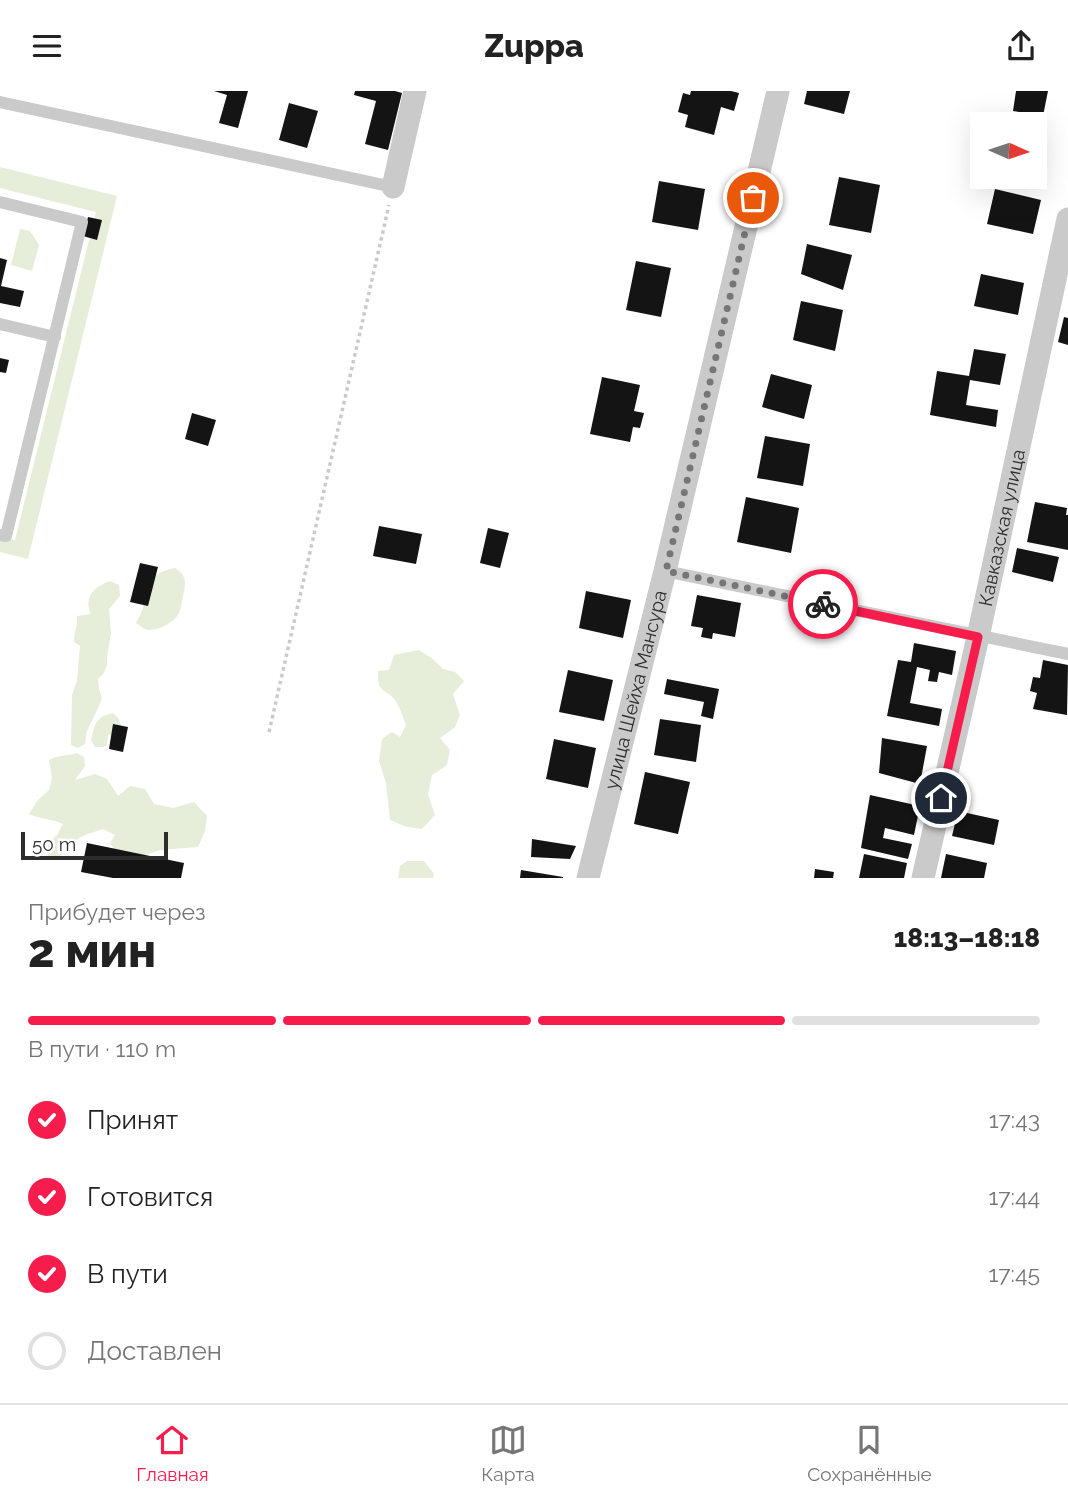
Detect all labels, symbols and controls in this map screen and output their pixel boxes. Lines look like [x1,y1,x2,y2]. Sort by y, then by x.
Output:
icon: menu [28,27,66,65]
text: Zuppa [484,27,584,64]
icon: share [1002,27,1040,65]
north arrow [970,112,1046,189]
map controls [970,112,1047,189]
pin [723,168,783,228]
icon: bag [734,179,772,217]
street label: Кавказская улица [974,447,1029,608]
courier [788,569,858,639]
icon: bike [804,585,842,623]
street label: улица Шейха Мансура [600,588,671,792]
pin [911,768,971,828]
icon: home [922,779,960,817]
scale bar [21,829,168,861]
text: 50 m [32,833,76,855]
text: Прибудет через [28,898,206,925]
text: 18:13–18:18 [894,923,1040,953]
text: 2 мин [28,924,156,978]
text: В пути · 110 m [28,1035,176,1062]
icon: check [28,1101,66,1139]
text: Принят [87,1105,178,1135]
text: 17:43 [989,1106,1040,1133]
icon: check [28,1178,66,1216]
text: Готовится [87,1182,213,1212]
text: 17:44 [989,1183,1040,1210]
icon: check [28,1255,66,1293]
text: В пути [87,1259,168,1289]
text: 17:45 [989,1260,1040,1287]
text: Доставлен [87,1336,222,1366]
tab: Главная [136,1421,209,1485]
tab: Карта [481,1421,535,1485]
tab: Сохранённые [807,1421,932,1485]

